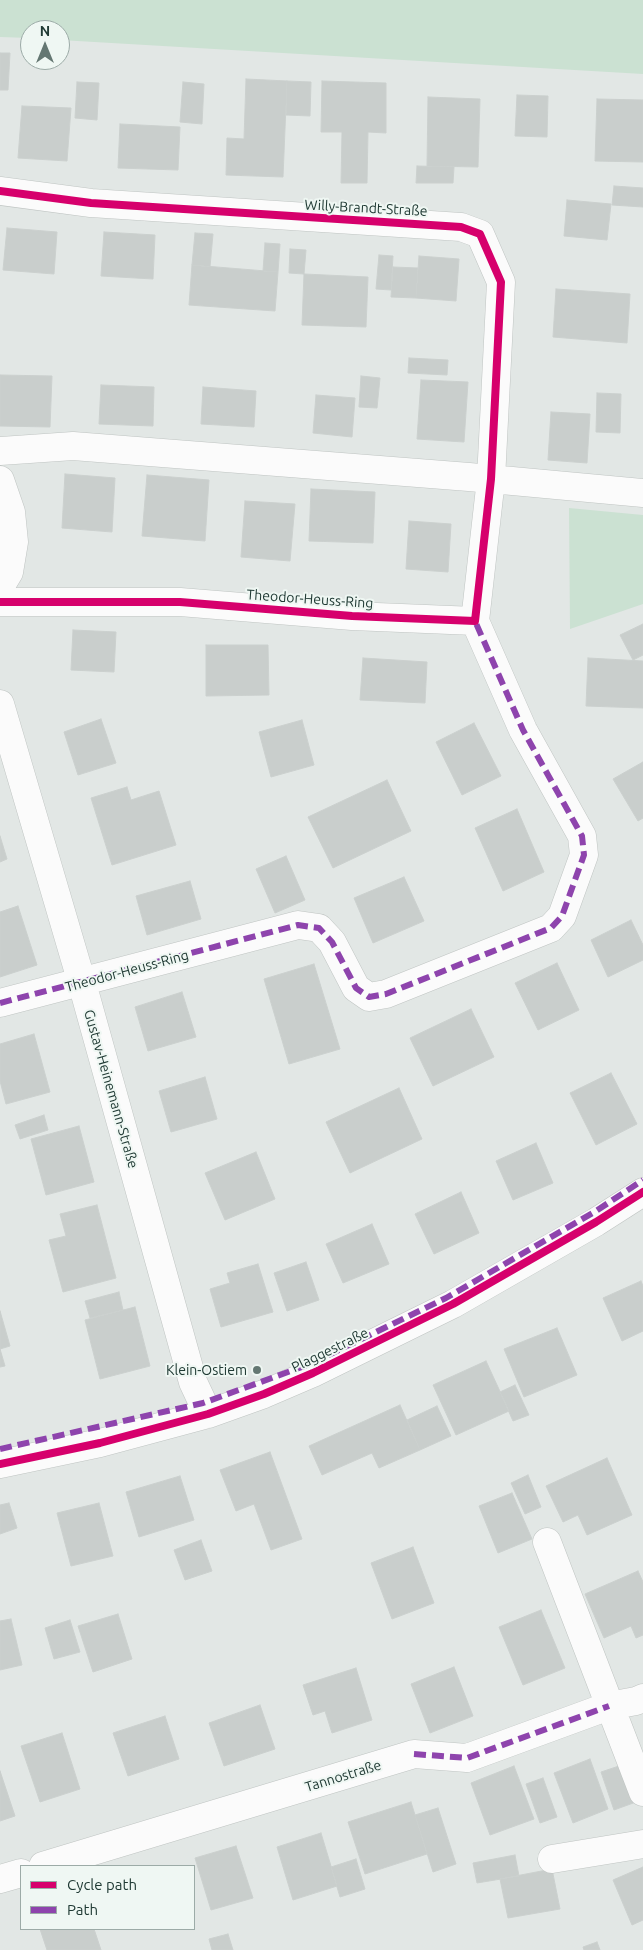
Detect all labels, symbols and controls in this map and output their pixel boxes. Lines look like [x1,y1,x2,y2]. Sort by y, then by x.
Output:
north arrow [20,20,70,70]
text: N [40,23,50,39]
street label: Willy-Brandt-Straße [304,196,428,220]
street label: Theodor-Heuss-Ring [246,586,374,612]
street label: Theodor-Heuss-Ring [63,946,191,996]
street label: Gustav-Heinemann-Straße [80,1008,142,1170]
street label: Plaggestraße [289,1324,371,1376]
place label: Klein-Ostiem [166,1362,247,1378]
marker: Klein-Ostiem [251,1364,263,1376]
street label: Tannostraße [303,1756,383,1796]
legend [20,1865,195,1930]
text: Cycle path [67,1876,137,1893]
text: Path [67,1901,98,1918]

